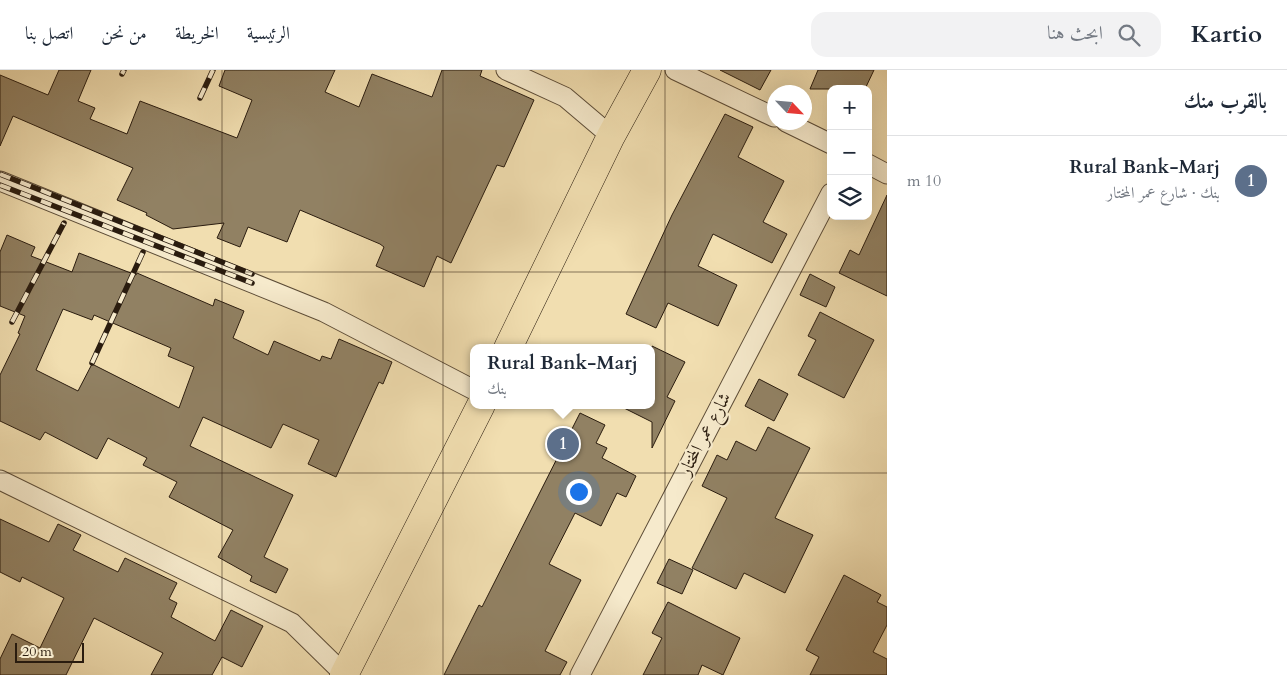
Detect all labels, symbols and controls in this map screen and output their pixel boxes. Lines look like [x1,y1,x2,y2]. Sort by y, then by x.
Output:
search box [811,12,1161,57]
text: Kartio [1191,18,1262,51]
text: ابحث هنا [1047,20,1103,46]
text: اتصل بنا [25,21,73,46]
text: من نحن [101,21,147,46]
text: الخريطة [175,21,219,46]
text: الرئيسية [247,21,290,46]
icon: search [1115,21,1143,49]
north arrow [767,85,812,130]
map controls [827,85,872,220]
button: + [827,85,872,130]
text: بالقرب منك [1184,87,1267,116]
button: − [827,130,872,175]
text: Rural Bank-Marj [1069,154,1220,180]
text: 10 m [907,170,941,192]
text: 1 [1247,170,1255,192]
button: layers [827,175,872,220]
text: بنك · شارع عمر المختار [1107,182,1220,204]
popup [470,344,655,409]
text: Rural Bank-Marj [487,350,638,376]
text: بنك [487,378,507,400]
street label: شارع عمر المختار [672,388,739,483]
pin: 1 [547,425,579,463]
your location [566,479,592,505]
scale bar [15,640,84,663]
text: 20 m [22,642,52,661]

